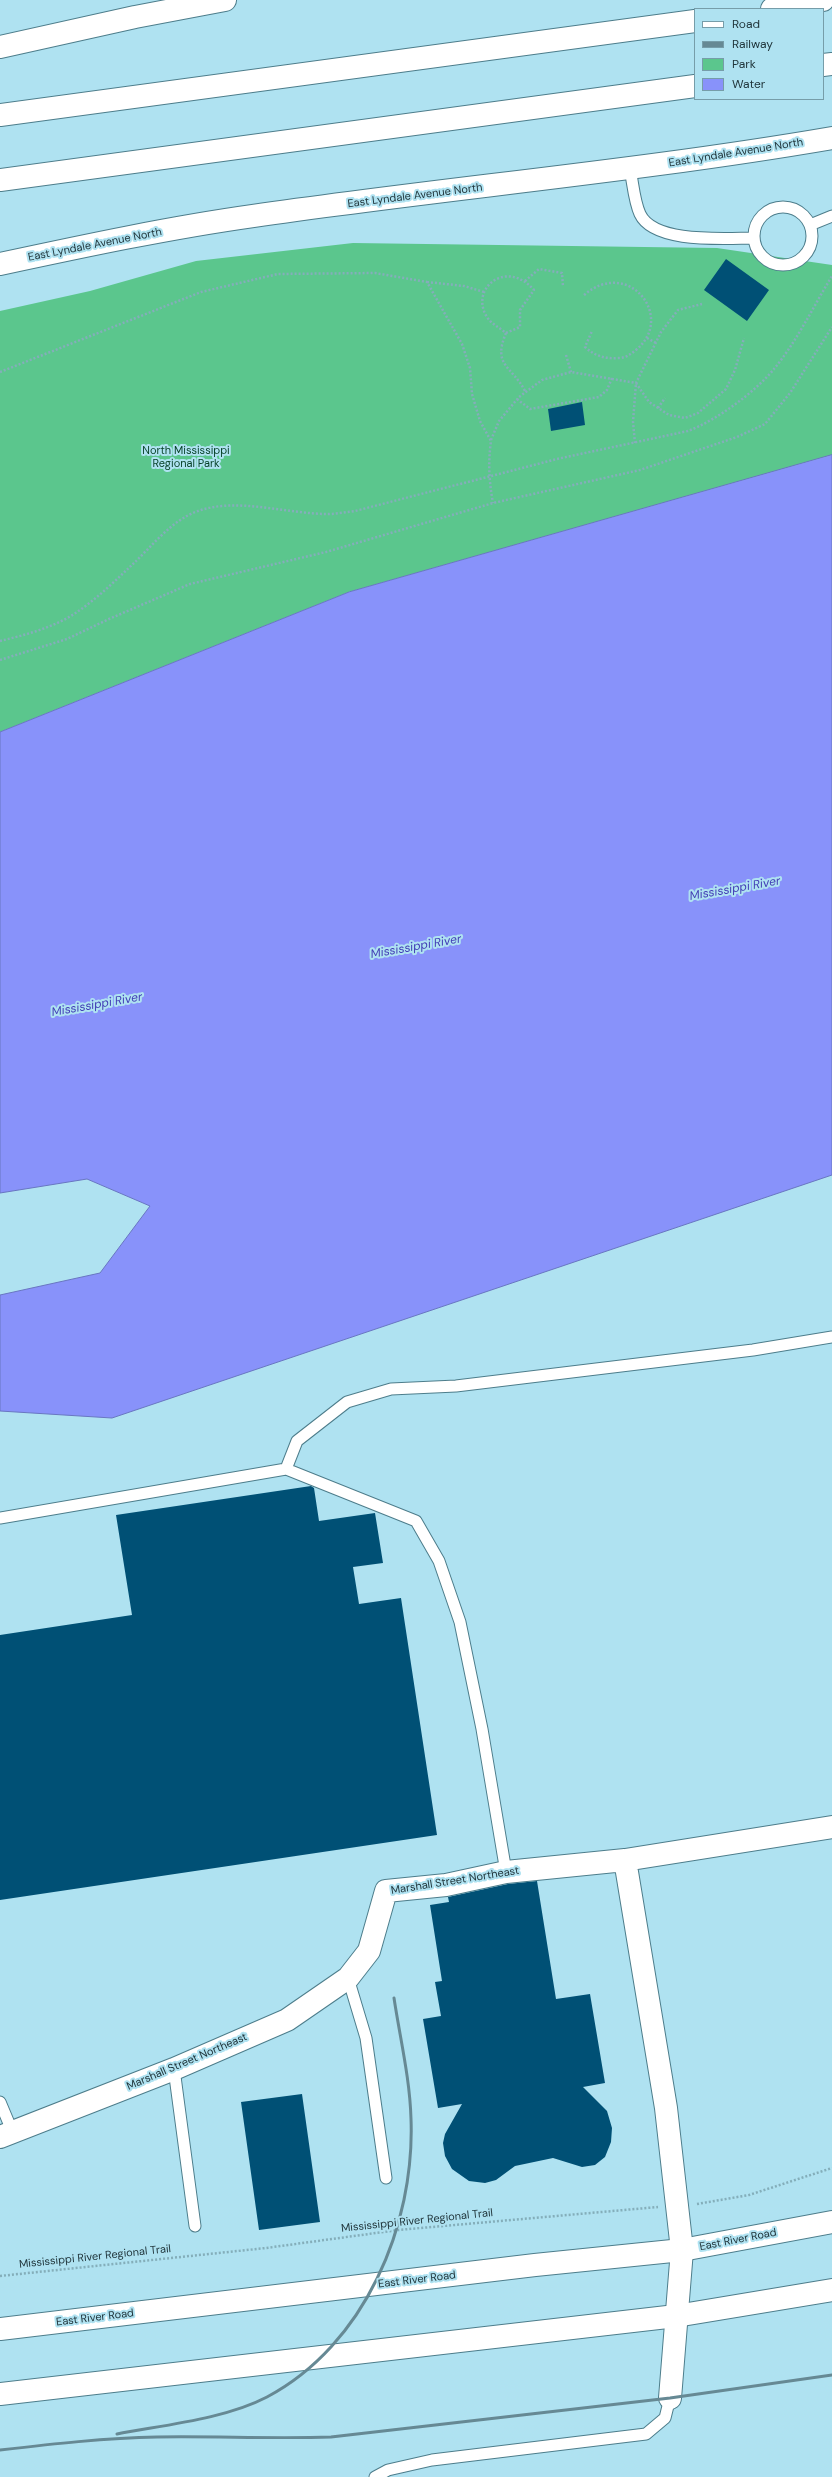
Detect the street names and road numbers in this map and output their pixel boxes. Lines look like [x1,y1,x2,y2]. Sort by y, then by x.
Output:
street label: East Lyndale Avenue North [668,136,804,170]
street label: East Lyndale Avenue North [347,181,483,211]
street label: East Lyndale Avenue North [27,226,163,264]
street label: Marshall Street Northeast [390,1864,520,1898]
street label: Marshall Street Northeast [125,2031,249,2093]
street label: Mississippi River Regional Trail [340,2206,494,2236]
street label: East River Road [698,2226,778,2254]
street label: Mississippi River Regional Trail [18,2242,172,2272]
street label: East River Road [377,2269,457,2291]
street label: East River Road [55,2307,135,2329]

